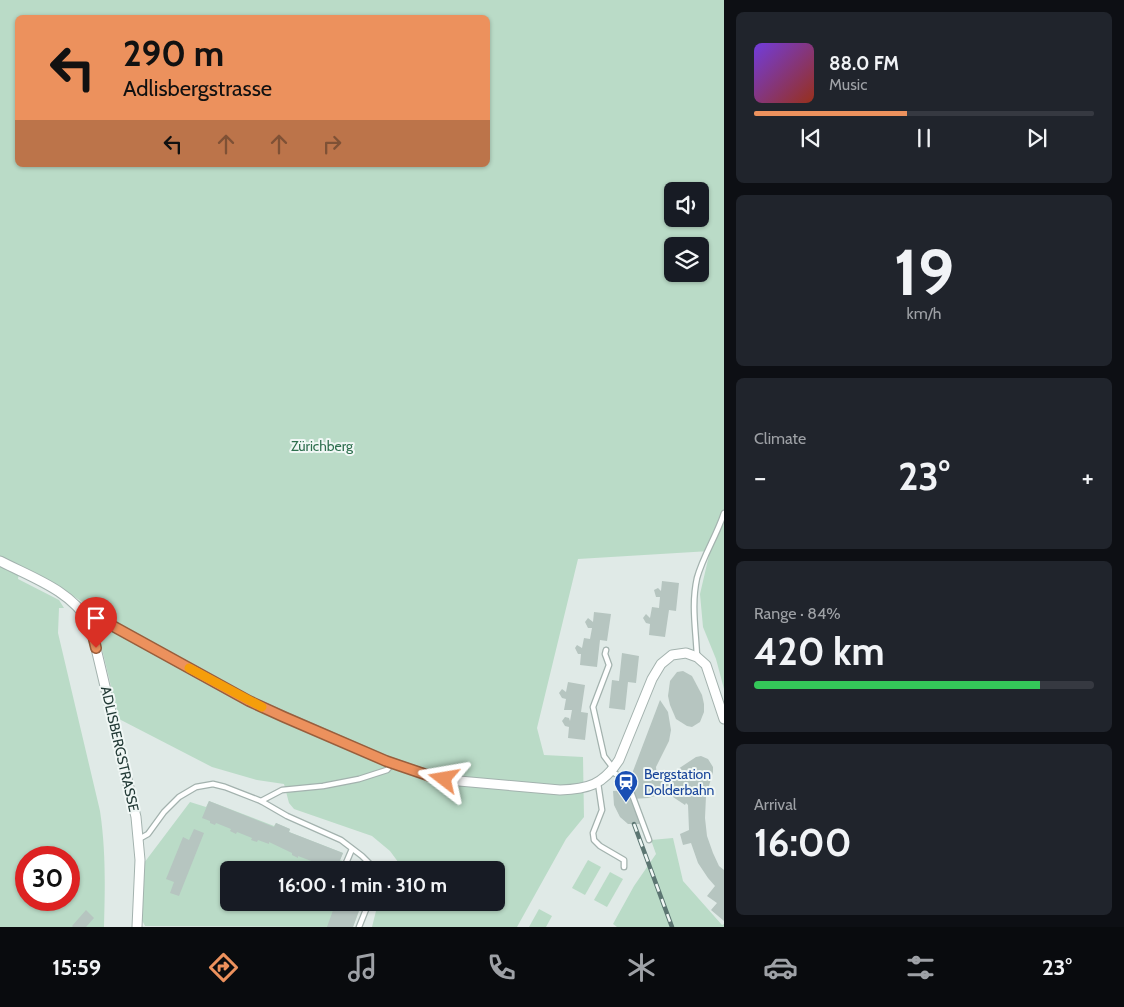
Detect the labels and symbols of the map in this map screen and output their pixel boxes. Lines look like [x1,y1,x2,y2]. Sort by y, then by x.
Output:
park label: Zürichberg [291,437,354,455]
pin [75,597,117,648]
street label: ADLISBERGSTRASSE [97,684,143,814]
position arrow [417,752,469,804]
place label: Bergstation Dolderbahn [644,765,714,799]
station icon: Bergstation Dolderbahn [613,769,639,803]
speed limit sign: 30 [15,846,80,911]

